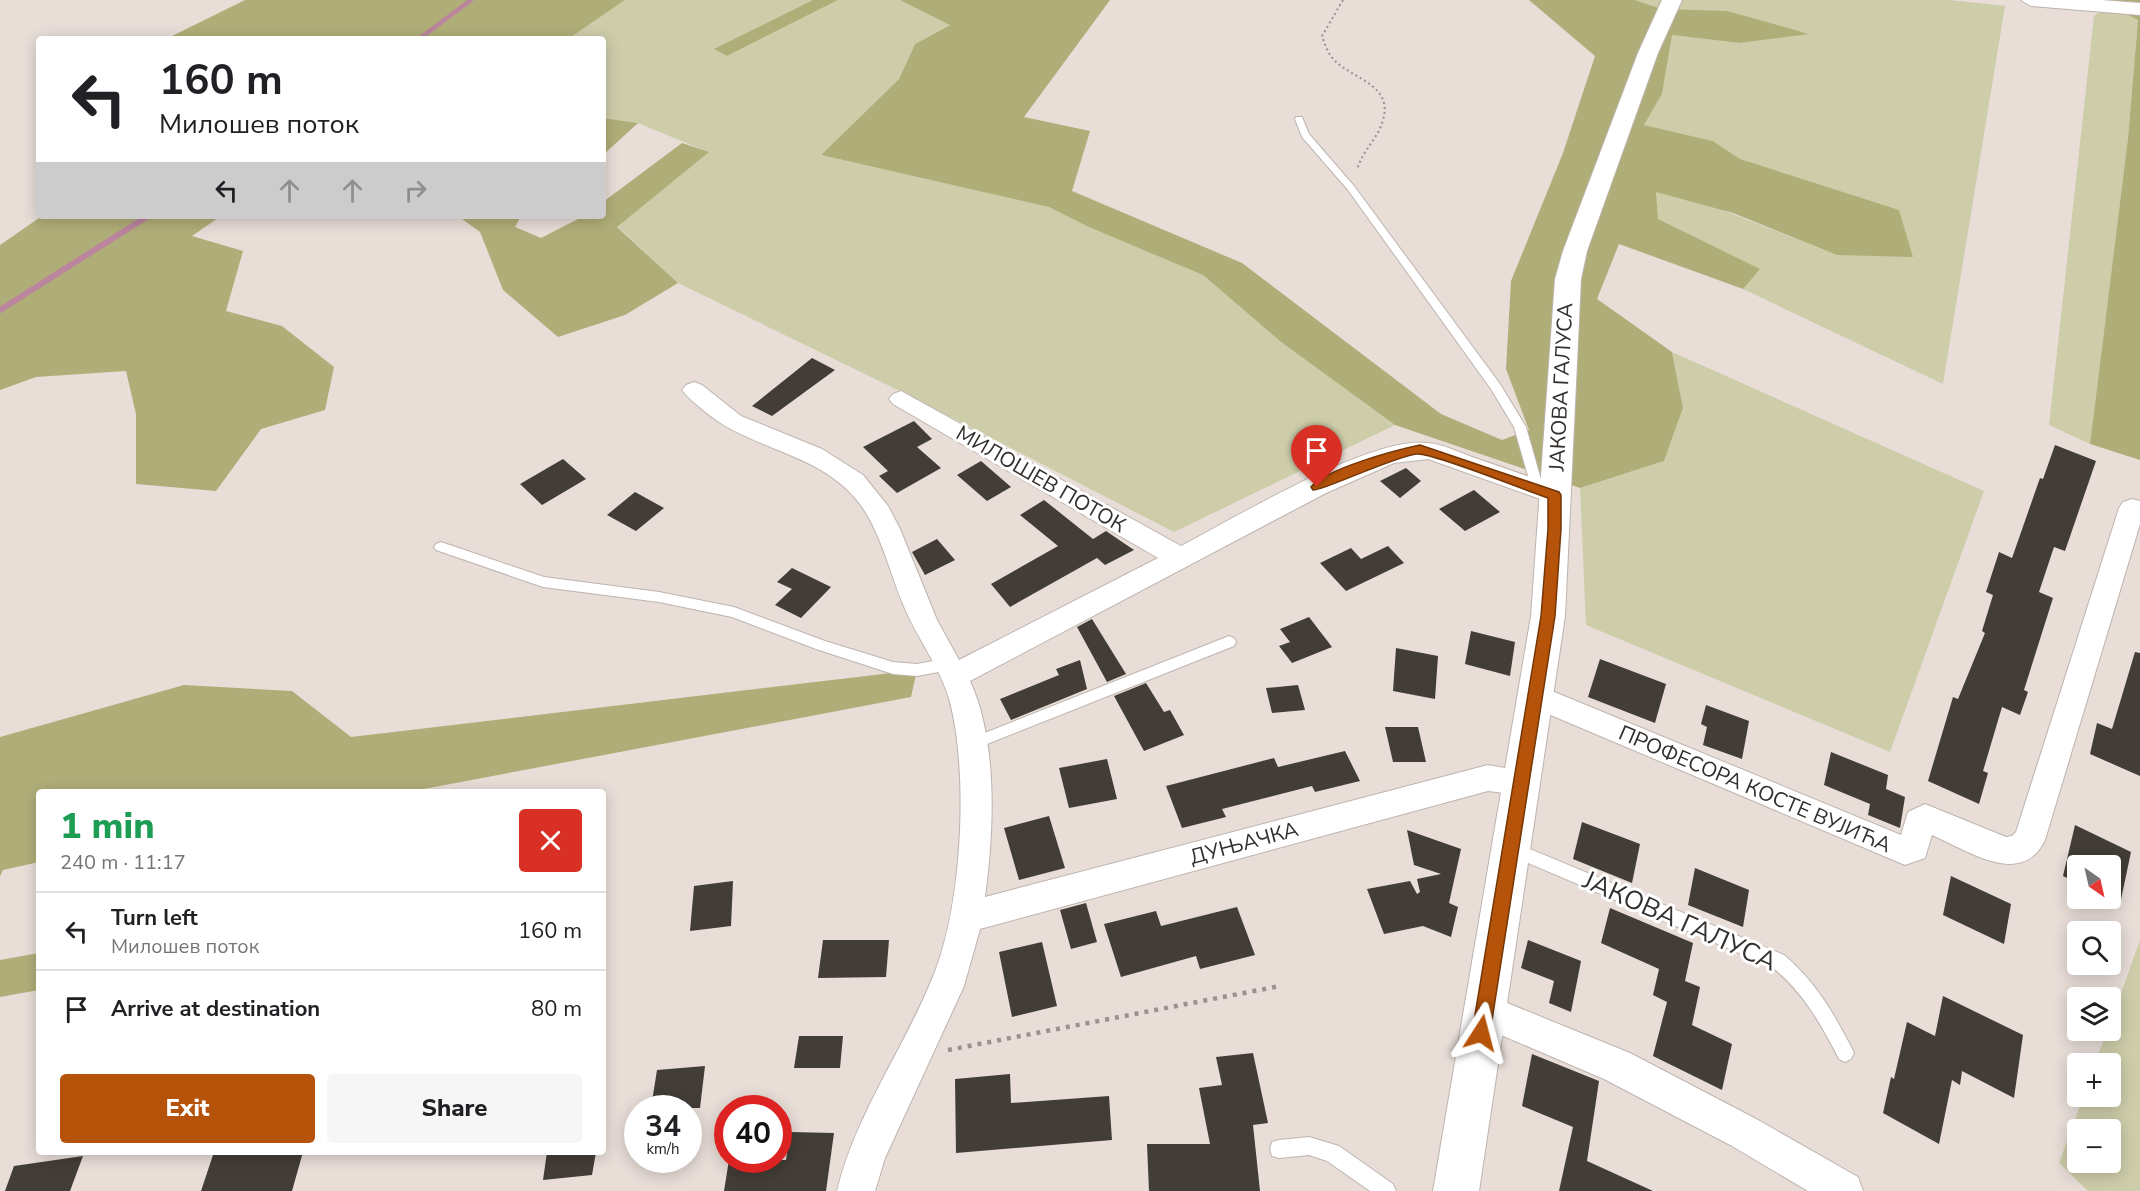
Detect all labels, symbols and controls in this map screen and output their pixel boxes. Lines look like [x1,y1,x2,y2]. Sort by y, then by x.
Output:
text: 160 m [159,52,283,109]
icon: left [60,60,138,138]
text: Милошев поток [159,106,359,143]
icon: left [210,174,243,207]
icon: ahead [273,174,306,207]
icon: ahead [336,174,369,207]
icon: right [399,174,432,207]
street label: ЈАКОВА ГАЛУСА [1543,302,1579,473]
street label: МИЛОШЕВ ПОТОК [951,419,1131,539]
pin [1291,425,1342,487]
icon: arrive [1300,434,1333,467]
street label: ПРОФЕСОРА КОСТЕ ВУЈИЋА [1614,719,1896,859]
text: 1 min [60,802,155,851]
button: close [519,809,582,872]
street label: ДУЊАЧКА [1187,815,1301,871]
text: 240 m · 11:17 [60,849,186,876]
north arrow [2067,855,2121,909]
map controls [2067,855,2121,1173]
street label: ЈАКОВА ГАЛУСА [1577,862,1782,979]
text: Turn left [111,903,198,933]
icon: left [60,915,93,948]
text: 160 m [518,916,582,946]
button: search [2067,921,2121,975]
text: Милошев поток [111,933,259,960]
button: layers [2067,987,2121,1041]
icon: arrive [60,993,93,1026]
text: Arrive at destination [111,994,320,1024]
text: 80 m [531,994,582,1024]
position arrow [1449,1001,1513,1065]
button: + [2067,1053,2121,1107]
button: Exit [60,1074,315,1143]
button: Share [327,1074,582,1143]
speed limit sign: 40 [714,1095,792,1173]
text: 34 [645,1106,681,1147]
button: − [2067,1119,2121,1173]
text: km/h [646,1139,680,1159]

